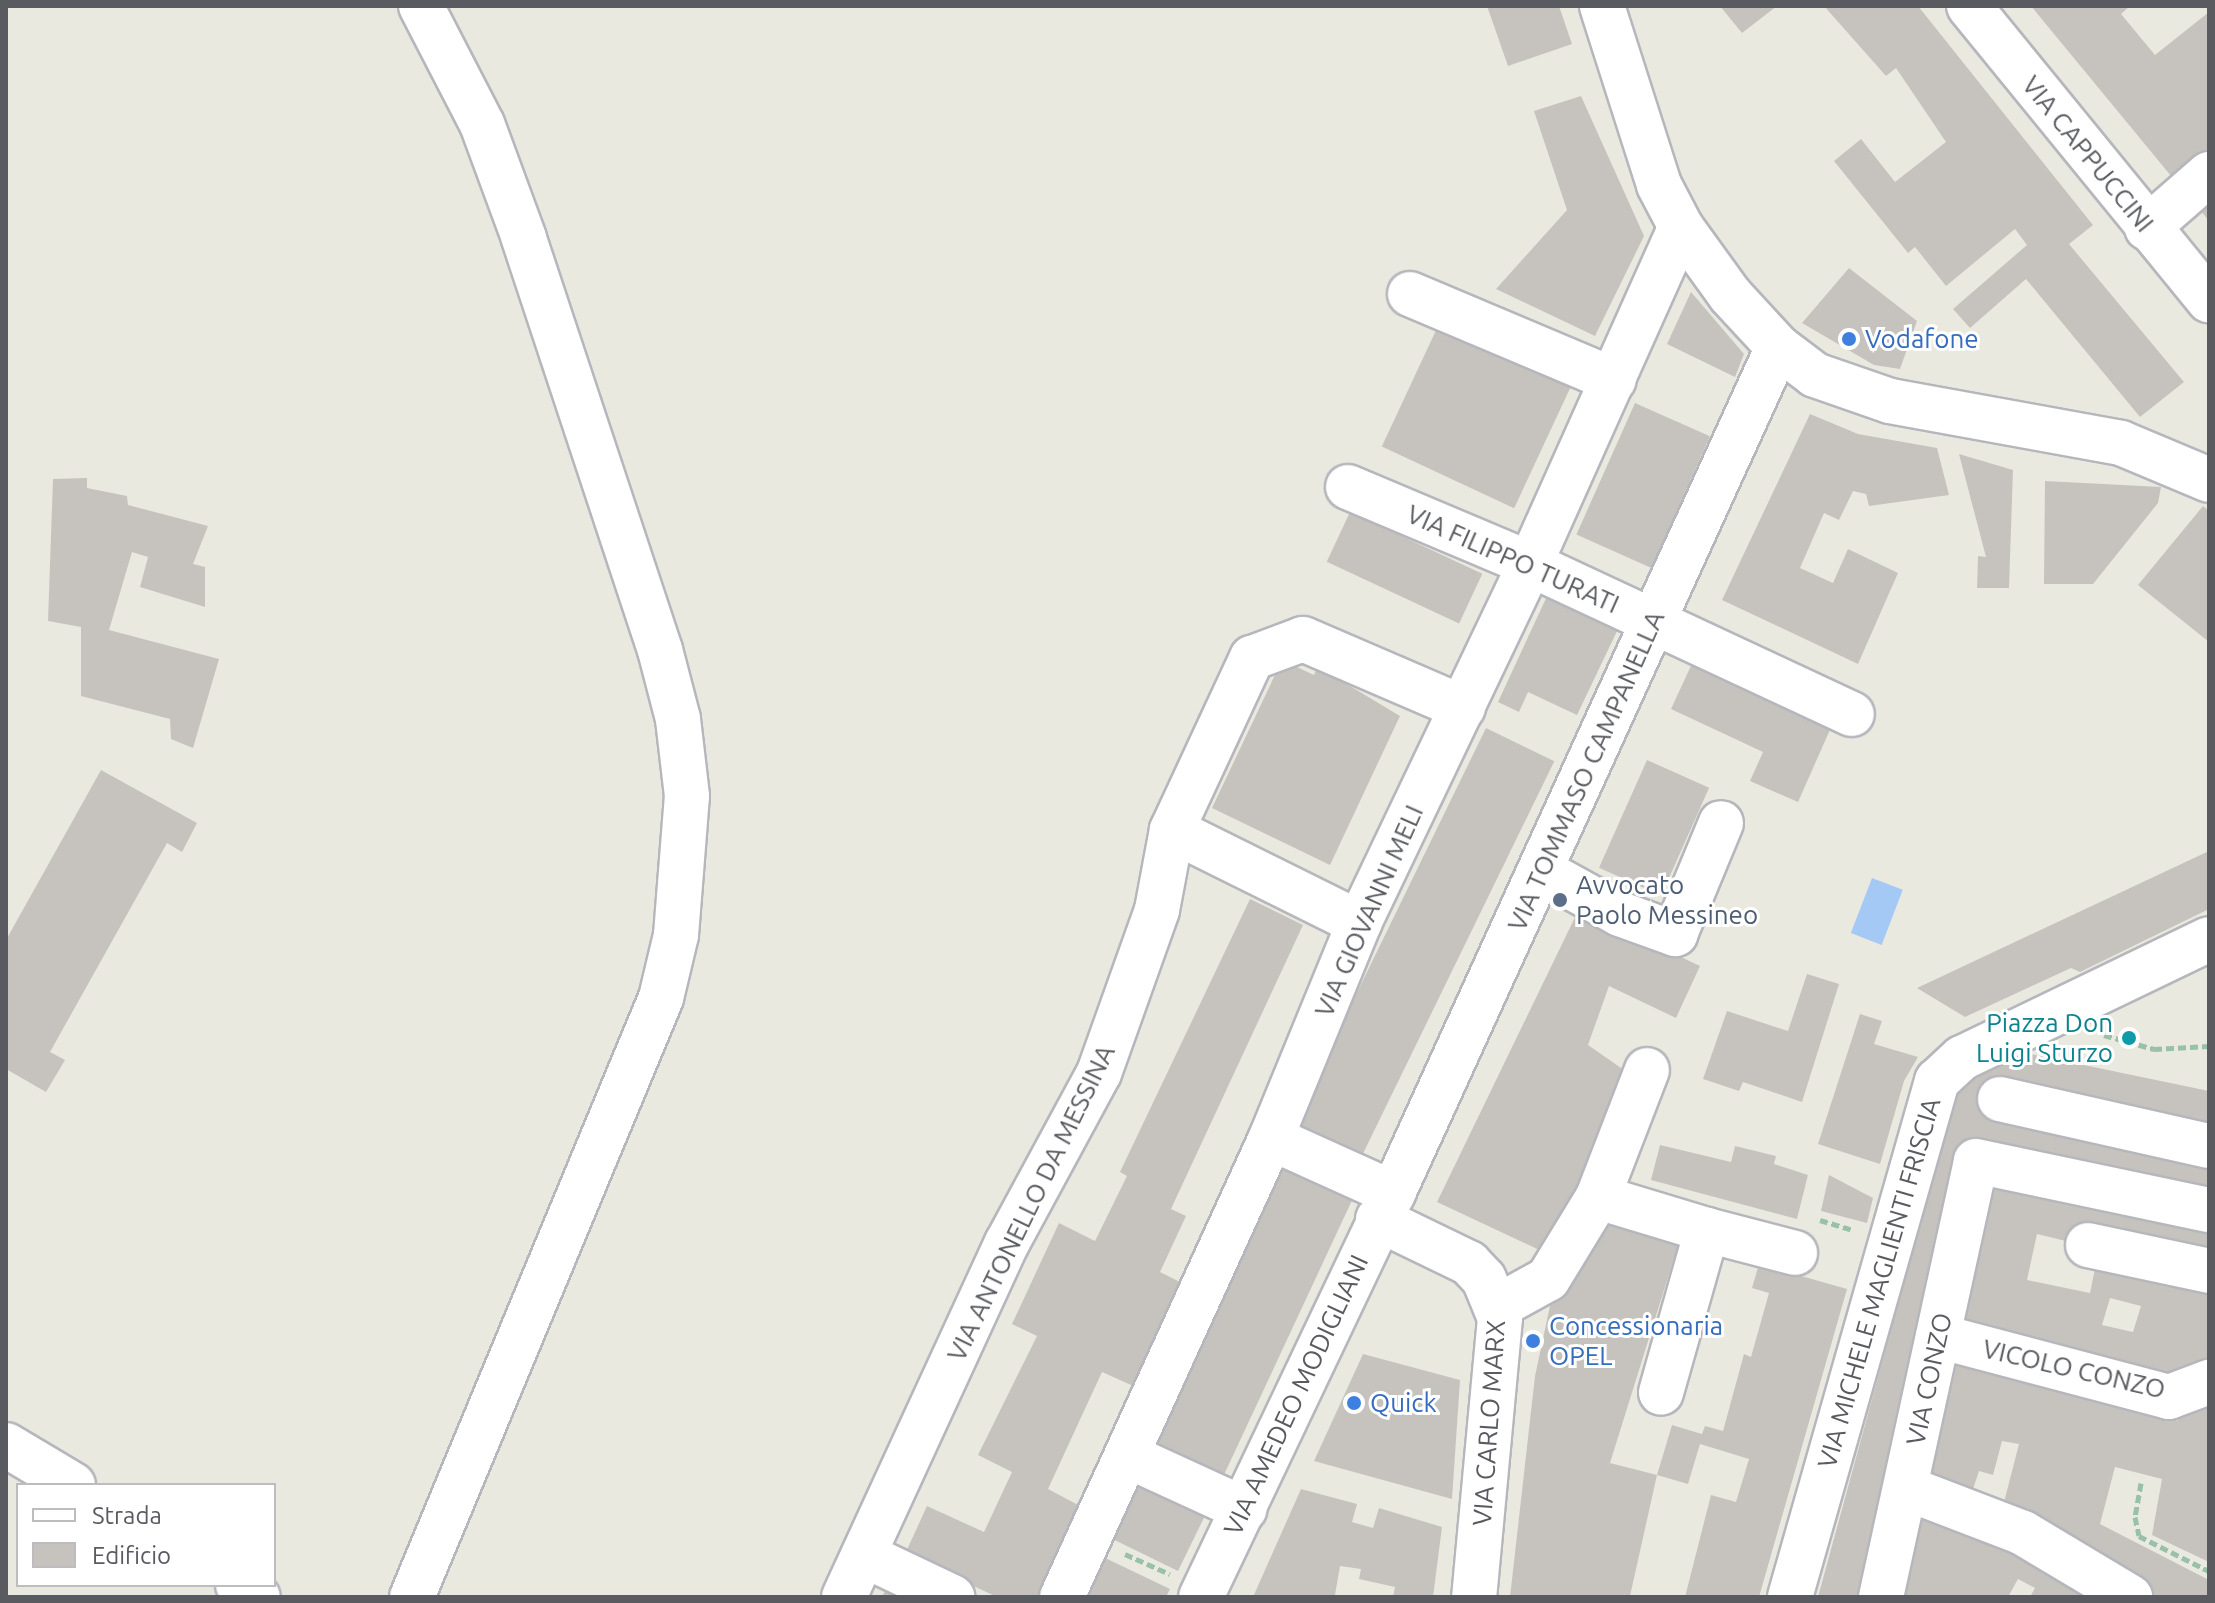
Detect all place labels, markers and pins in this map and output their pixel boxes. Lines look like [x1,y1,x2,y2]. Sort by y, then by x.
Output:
place label: Vodafone [1865,323,1979,355]
marker: Vodafone [1840,330,1858,348]
place label: Avvocato Paolo Messineo [1576,869,1758,930]
marker: Avvocato Paolo Messineo [1551,891,1569,909]
place label: Piazza Don Luigi Sturzo [1976,1007,2113,1068]
marker: Piazza Don Luigi Sturzo [2120,1029,2138,1047]
place label: Concessionaria OPEL [1549,1310,1723,1372]
marker: Concessionaria OPEL [1524,1332,1542,1350]
place label: Quick [1370,1387,1437,1419]
marker: Quick [1345,1394,1363,1412]

